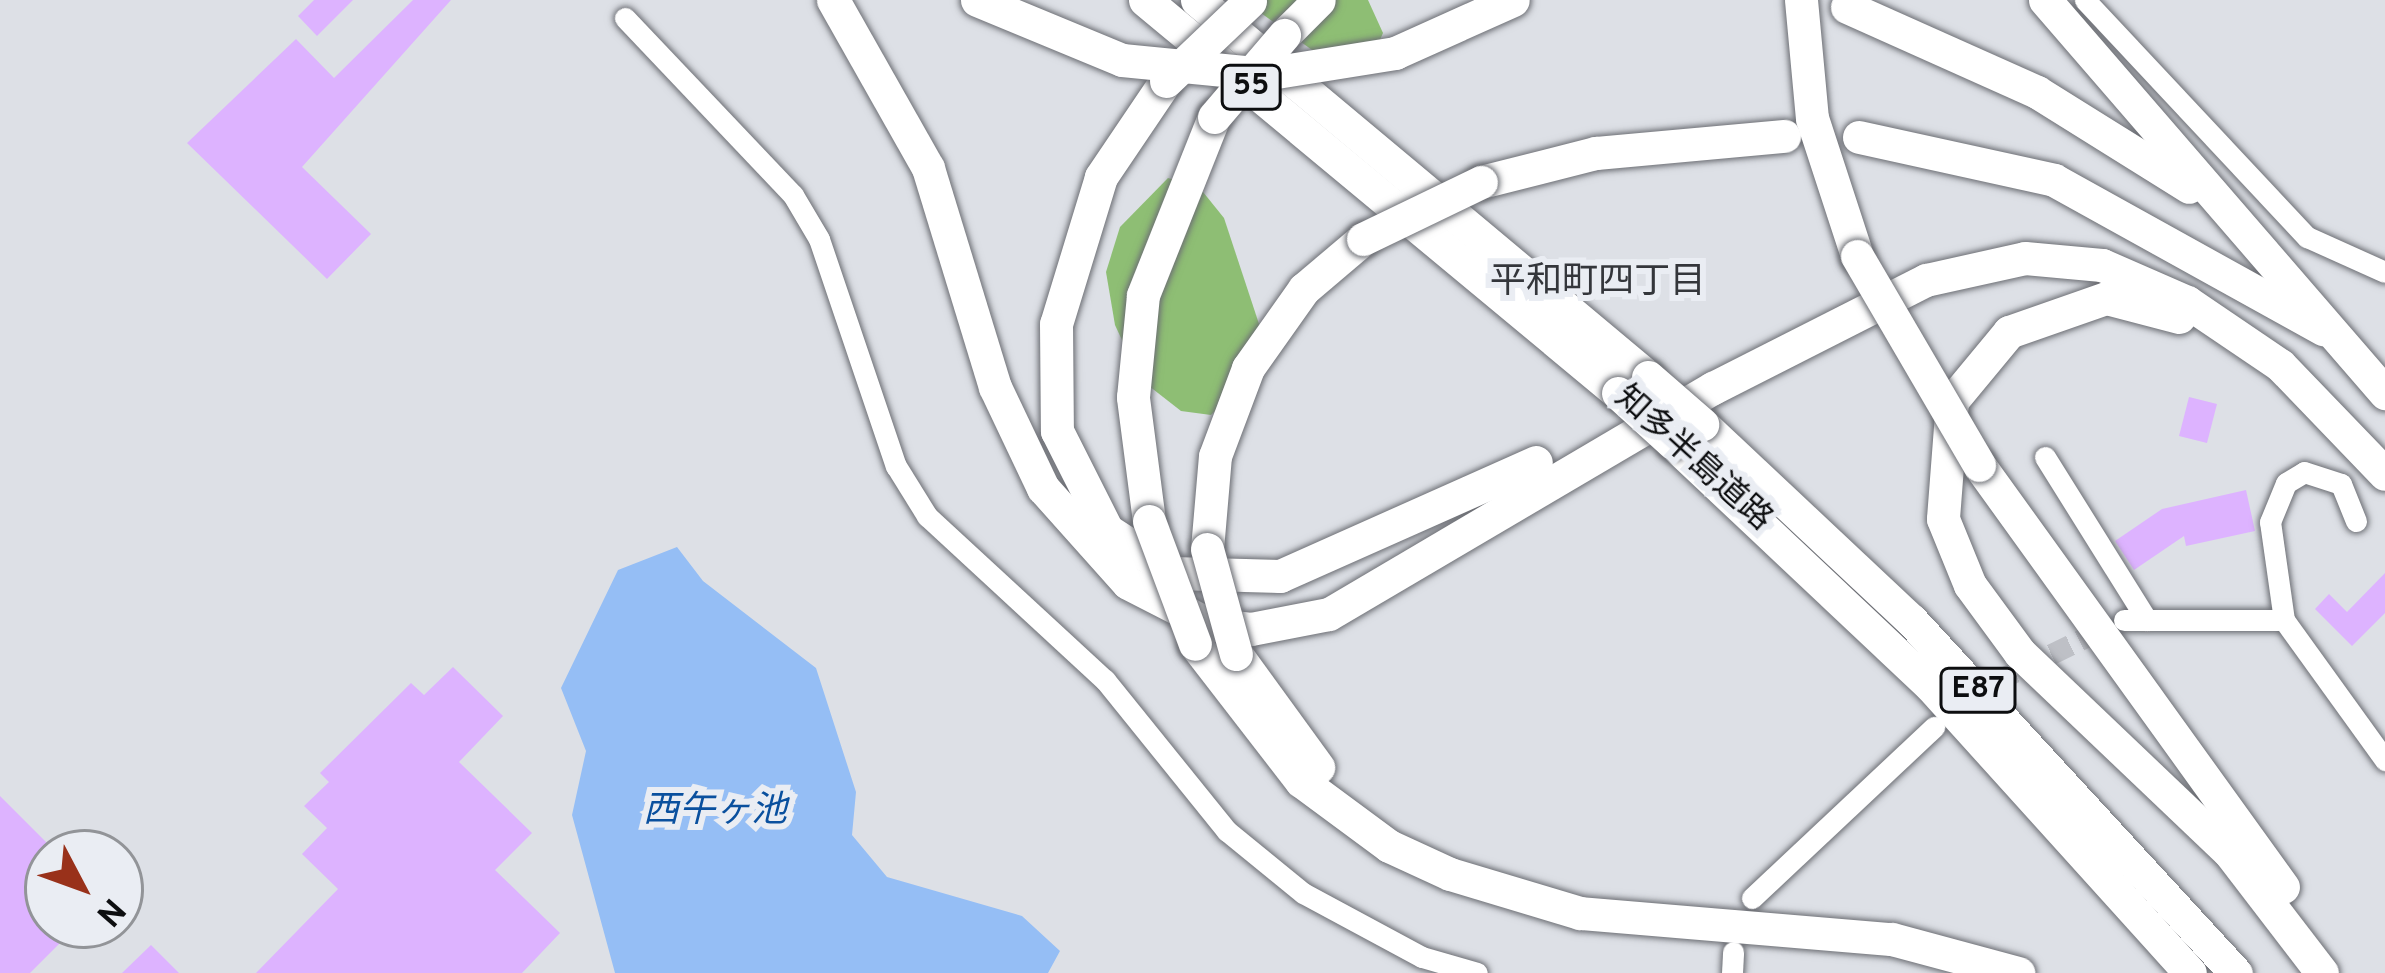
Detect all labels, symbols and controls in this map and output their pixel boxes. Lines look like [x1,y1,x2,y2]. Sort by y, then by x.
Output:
road number: 55 [1218,63,1284,111]
district label: 平和町四丁目 [1490,262,1706,306]
street label: 知多半島道路 [1605,379,1779,541]
road number: E87 [1939,666,2017,714]
water label: 西午ヶ池 [643,791,787,835]
north arrow [24,829,144,949]
text: N [85,888,133,933]

